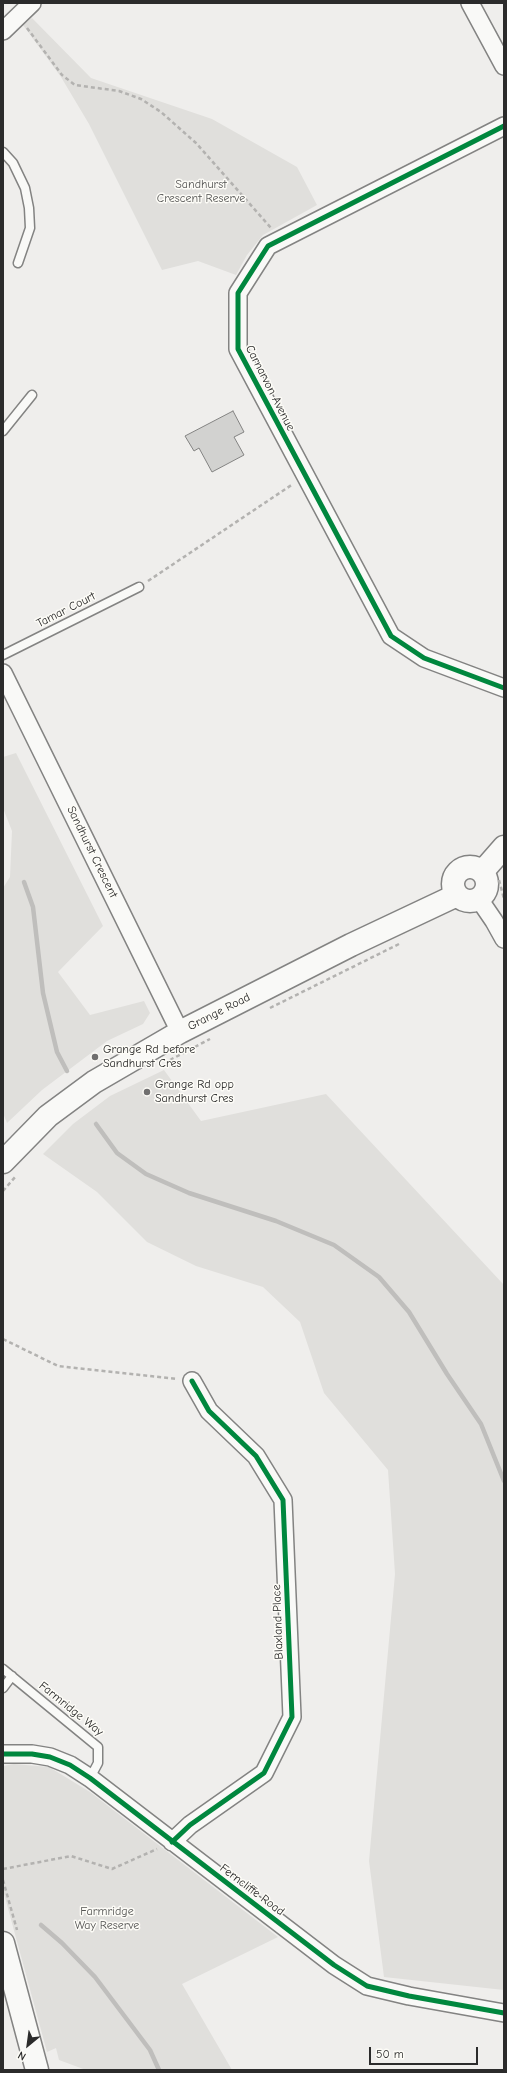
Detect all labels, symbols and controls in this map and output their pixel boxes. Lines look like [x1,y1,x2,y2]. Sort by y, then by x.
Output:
park label: Sandhurst Crescent Reserve [157,178,245,206]
street label: Carnarvon Avenue [242,343,298,433]
street label: Tamar Court [34,589,98,631]
street label: Sandhurst Crescent [64,804,120,900]
street label: Grange Road [185,990,253,1034]
place label: Grange Rd before Sandhurst Cres [103,1043,195,1071]
marker: Grange Rd before Sandhurst Cres [90,1052,100,1062]
place label: Grange Rd opp Sandhurst Cres [155,1078,234,1106]
marker: Grange Rd opp Sandhurst Cres [142,1087,152,1097]
street label: Blaxland Place [269,1584,287,1660]
street label: Farmridge Way [36,1679,106,1739]
street label: Ferncliffe Road [217,1861,287,1919]
park label: Farmridge Way Reserve [75,1905,139,1933]
north arrow [8,2025,48,2065]
scale bar [371,2039,480,2065]
text: 50 m [376,2047,404,2061]
text: N [16,2049,28,2063]

